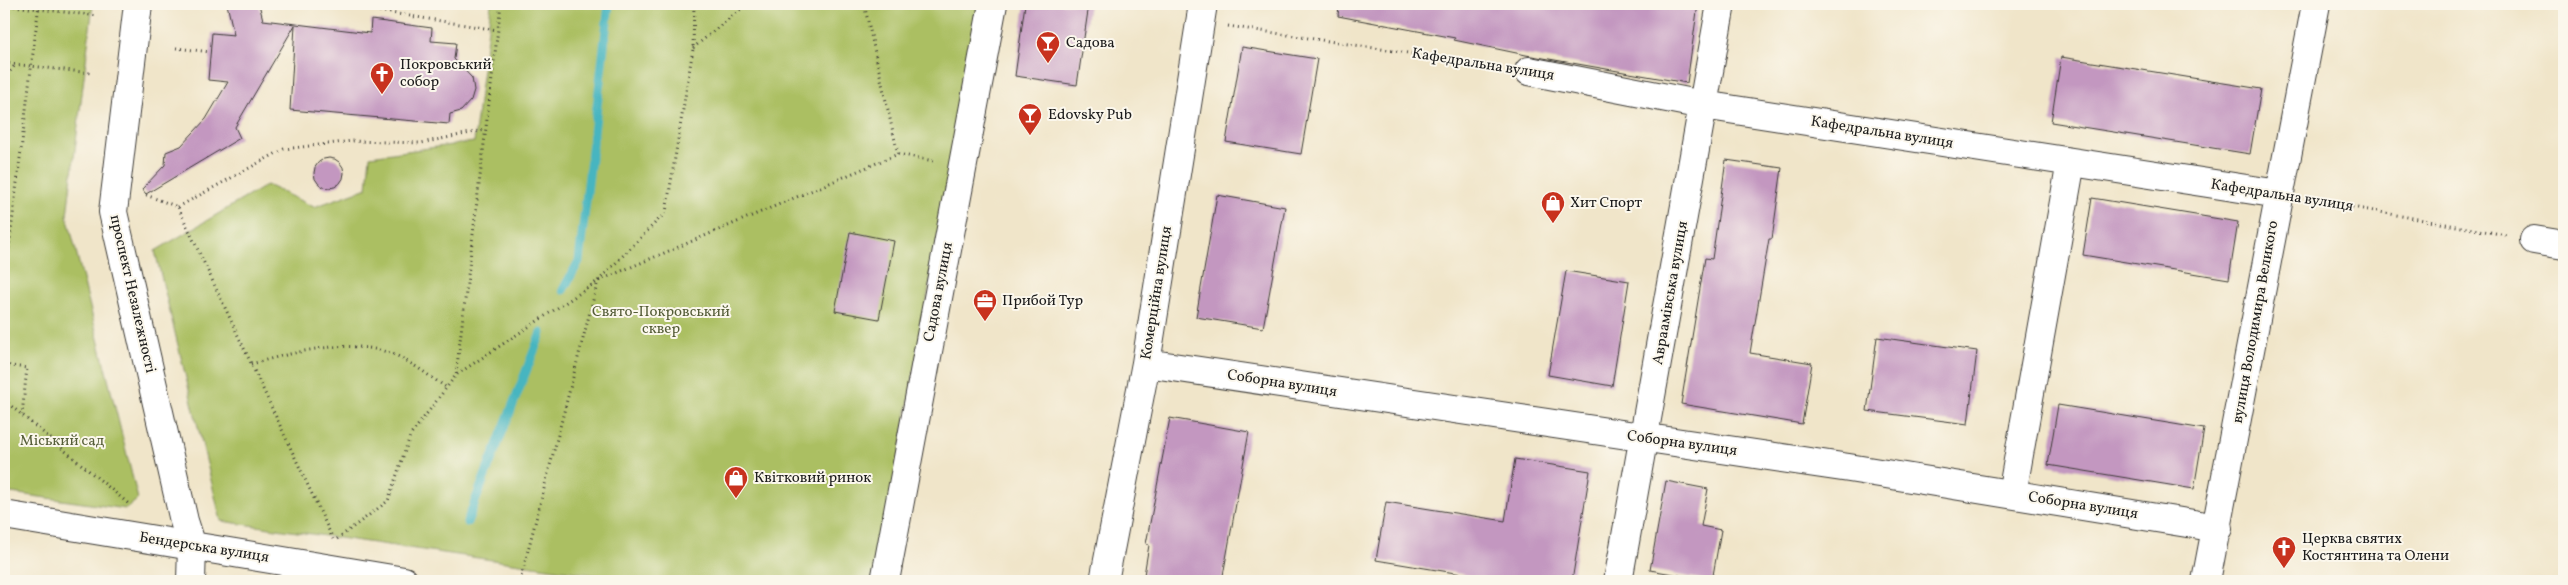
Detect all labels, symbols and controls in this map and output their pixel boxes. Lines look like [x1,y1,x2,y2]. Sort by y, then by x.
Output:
bar icon: Садова [1035,30,1061,64]
place label: Садова [1066,33,1115,54]
street label: Кафедральна вулиця [1410,43,1556,87]
place label: Покровський собор [400,55,492,93]
church icon: Покровський собор [369,61,395,95]
bar icon: Edovsky Pub [1017,102,1043,136]
place label: Edovsky Pub [1048,105,1132,126]
street label: Кафедральна вулиця [1809,111,1955,155]
street label: Кафедральна вулиця [2209,174,2355,218]
shop icon: Хит Спорт [1540,190,1566,224]
place label: Хит Спорт [1570,193,1643,214]
street label: проспект Незалежності [104,213,160,375]
street label: Авраамівська вулиця [1648,219,1694,367]
street label: вулиця Володимира Великого [2228,219,2284,425]
street label: Комерційна вулиця [1136,225,1178,361]
street label: Садова вулиця [919,240,959,344]
office icon: Прибой Тур [972,288,998,322]
place label: Прибой Тур [1002,291,1083,312]
park label: Свято-Покровський сквер [592,302,730,340]
street label: Соборна вулиця [1226,365,1339,403]
street label: Соборна вулиця [1626,426,1739,462]
park label: Міський сад [20,431,105,452]
shop icon: Квітковий ринок [723,465,749,499]
place label: Квітковий ринок [754,468,871,489]
street label: Соборна вулиця [2027,487,2140,525]
street label: Бендерська вулиця [138,527,271,569]
place label: Церква святих Костянтина та Олени [2302,529,2449,567]
church icon: Церква святих Костянтина та Олени [2271,535,2297,569]

